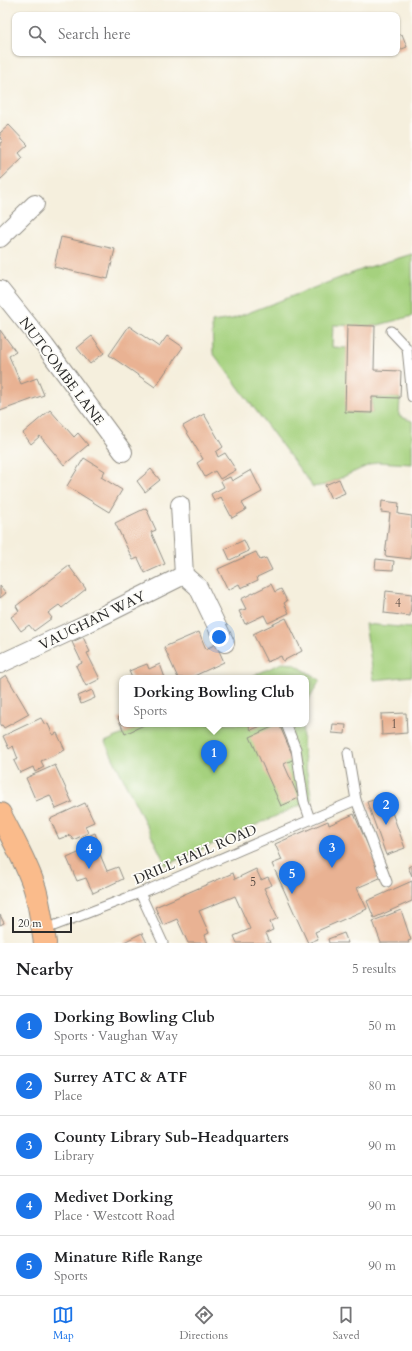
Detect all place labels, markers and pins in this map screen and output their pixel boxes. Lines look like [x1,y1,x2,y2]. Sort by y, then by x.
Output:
pin: 1 [201,740,227,773]
pin: 2 [373,792,399,825]
pin: 3 [319,835,345,868]
pin: 4 [76,836,102,869]
pin: 5 [279,861,305,894]

